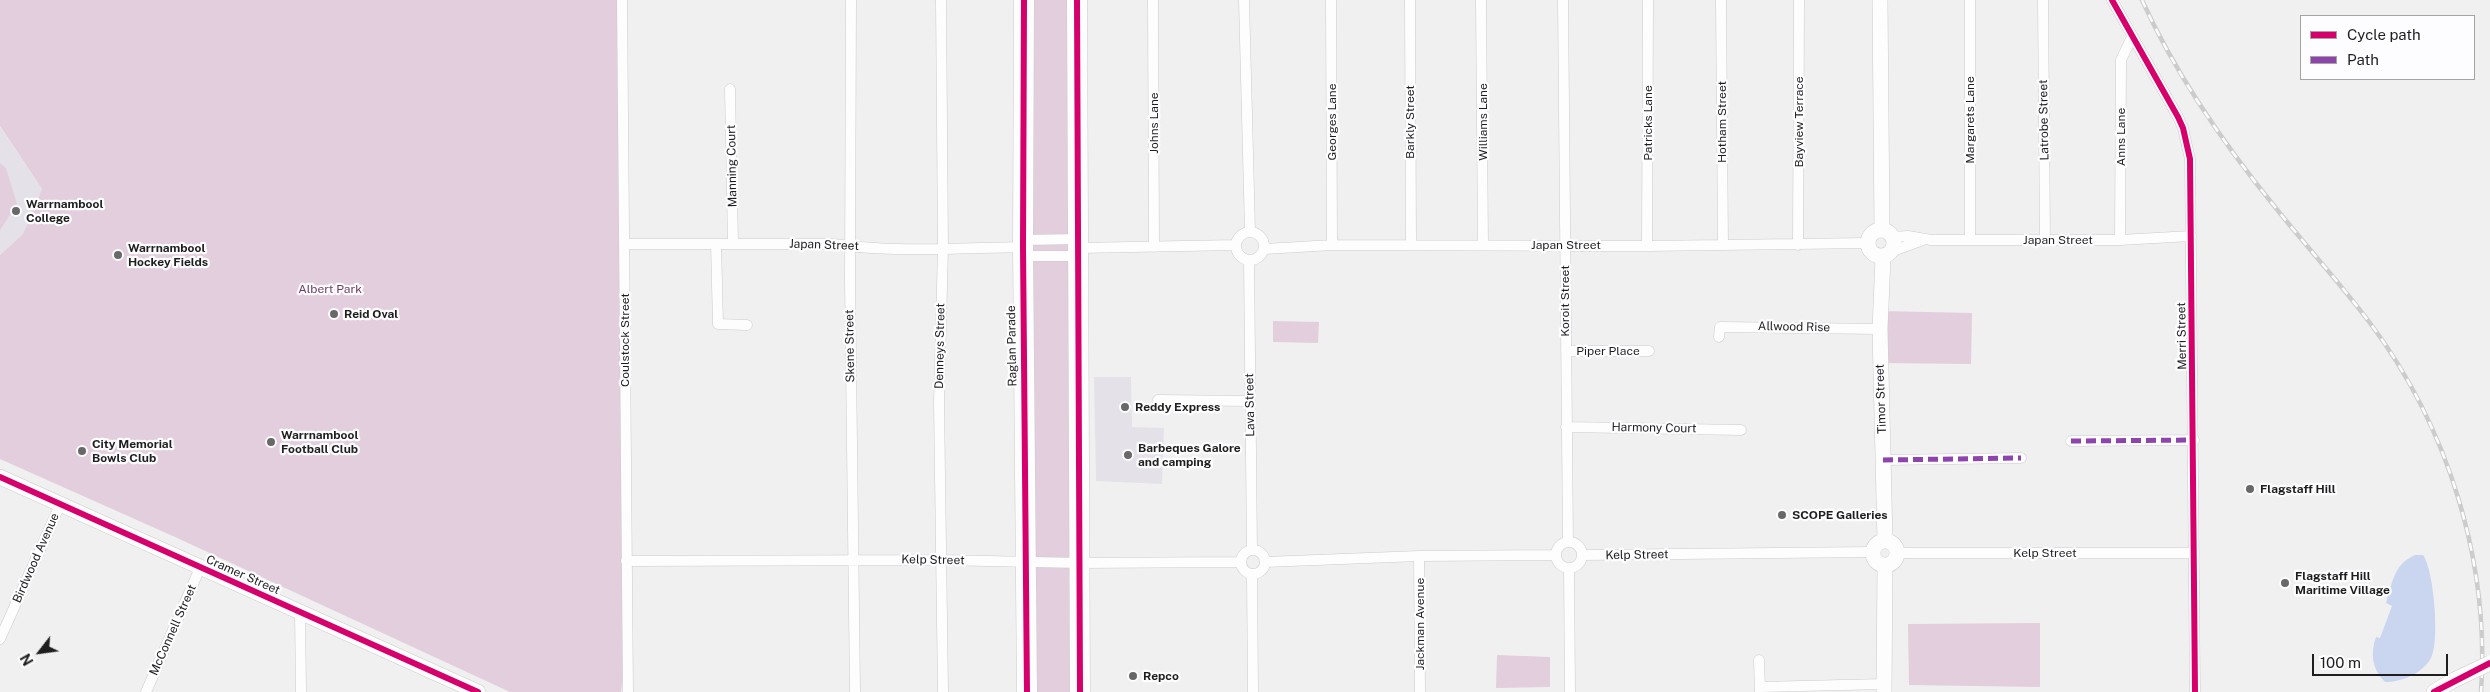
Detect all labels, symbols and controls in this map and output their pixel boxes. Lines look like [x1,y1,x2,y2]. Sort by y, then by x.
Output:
legend [2300,15,2475,80]
text: Cycle path [2347,26,2421,43]
text: Path [2347,51,2379,68]
street label: Bayview Terrace [1792,76,1806,168]
street label: Margarets Lane [1963,76,1977,164]
street label: Latrobe Street [2036,79,2052,161]
street label: Hotham Street [1715,81,1729,163]
street label: Williams Lane [1476,83,1490,161]
street label: Georges Lane [1325,84,1339,160]
street label: Barkly Street [1403,85,1417,159]
street label: Patricks Lane [1641,85,1655,161]
street label: Johns Lane [1147,92,1161,154]
street label: Anns Lane [2114,108,2128,166]
street label: Manning Court [724,125,740,207]
place label: Warrnambool College [26,197,103,225]
marker: Warrnambool College [10,205,22,217]
street label: Japan Street [2023,233,2093,247]
street label: Japan Street [789,237,859,253]
street label: Japan Street [1531,238,1601,252]
place label: Warrnambool Hockey Fields [128,241,208,269]
marker: Warrnambool Hockey Fields [112,249,124,261]
street label: Koroit Street [1558,265,1572,337]
park label: Albert Park [298,282,362,296]
street label: Coulstock Street [618,293,632,387]
street label: Merri Street [2174,302,2190,370]
street label: Denneys Street [932,303,948,389]
street label: Raglan Parade [1004,305,1020,387]
place label: Reid Oval [344,307,398,321]
marker: Reid Oval [328,308,340,320]
street label: Skene Street [842,309,858,383]
street label: Allwood Rise [1758,319,1830,335]
street label: Piper Place [1576,344,1640,358]
street label: Timor Street [1873,364,1889,434]
street label: Lava Street [1242,373,1258,437]
place label: Reddy Express [1135,400,1220,414]
marker: Reddy Express [1119,401,1131,413]
street label: Harmony Court [1611,420,1697,436]
place label: Warrnambool Football Club [281,428,358,456]
marker: Warrnambool Football Club [265,436,277,448]
place label: City Memorial Bowls Club [92,437,173,465]
place label: Barbeques Galore and camping [1138,441,1241,469]
marker: City Memorial Bowls Club [76,445,88,457]
marker: Barbeques Galore and camping [1122,449,1134,461]
place label: Flagstaff Hill [2260,482,2336,496]
marker: Flagstaff Hill [2244,483,2256,495]
place label: SCOPE Galleries [1792,508,1888,522]
marker: SCOPE Galleries [1776,509,1788,521]
street label: Birdwood Avenue [10,511,62,605]
street label: Kelp Street [2013,546,2077,560]
street label: Kelp Street [1605,547,1669,563]
street label: Cramer Street [204,552,282,598]
street label: Kelp Street [901,552,965,568]
place label: Flagstaff Hill Maritime Village [2295,569,2390,597]
marker: Flagstaff Hill Maritime Village [2279,577,2291,589]
street label: Jackman Avenue [1413,578,1427,670]
street label: McConnell Street [147,582,199,678]
north arrow [15,627,65,677]
scale bar [2315,644,2451,676]
text: N [17,651,37,668]
text: 100 m [2320,654,2361,671]
place label: Repco [1143,669,1179,683]
marker: Repco [1127,670,1139,682]

